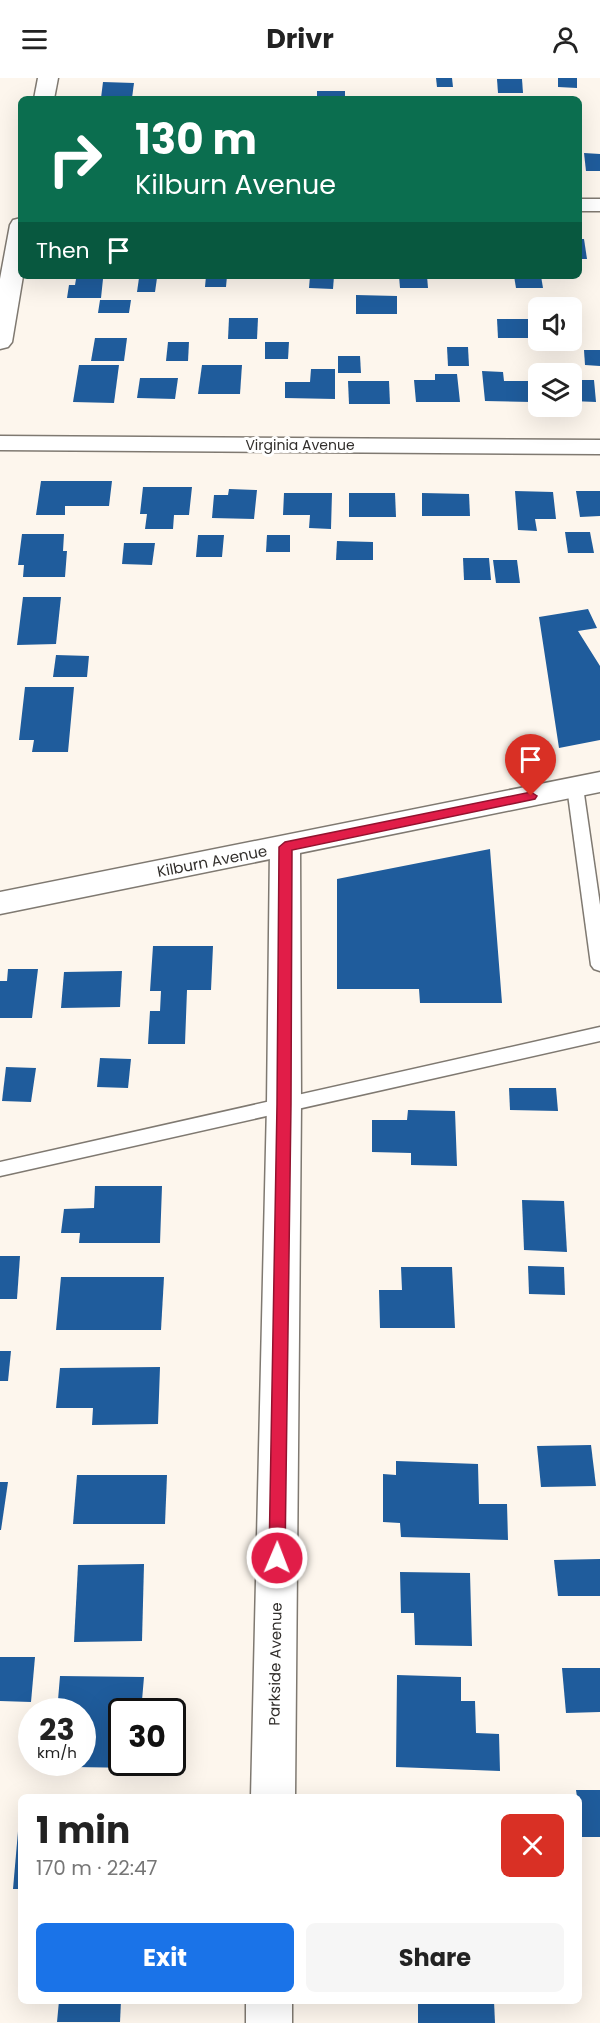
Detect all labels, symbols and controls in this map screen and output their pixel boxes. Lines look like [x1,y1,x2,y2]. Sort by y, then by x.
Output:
text: Drivr [266,20,334,57]
icon: menu [18,23,51,56]
icon: person [549,23,582,56]
text: 130 m [135,110,257,169]
icon: right [36,120,114,198]
text: Kilburn Avenue [135,166,336,203]
icon: arrive [102,234,135,267]
text: Then [36,235,90,266]
map controls [528,297,582,417]
button: sound [528,297,582,351]
button: layers [528,363,582,417]
street label: Virginia Avenue [245,435,355,455]
pin [505,734,556,796]
icon: arrive [514,743,547,776]
street label: Kilburn Avenue [155,840,269,882]
position arrow [245,1526,309,1590]
street label: Parkside Avenue [263,1602,287,1726]
speed limit sign: 30 [108,1698,186,1776]
text: 23 [39,1708,75,1751]
text: km/h [37,1742,77,1763]
text: 1 min [36,1805,130,1856]
button: close [501,1814,564,1877]
text: 170 m · 22:47 [36,1854,158,1882]
button: Exit [36,1923,294,1992]
button: Share [306,1923,564,1992]

